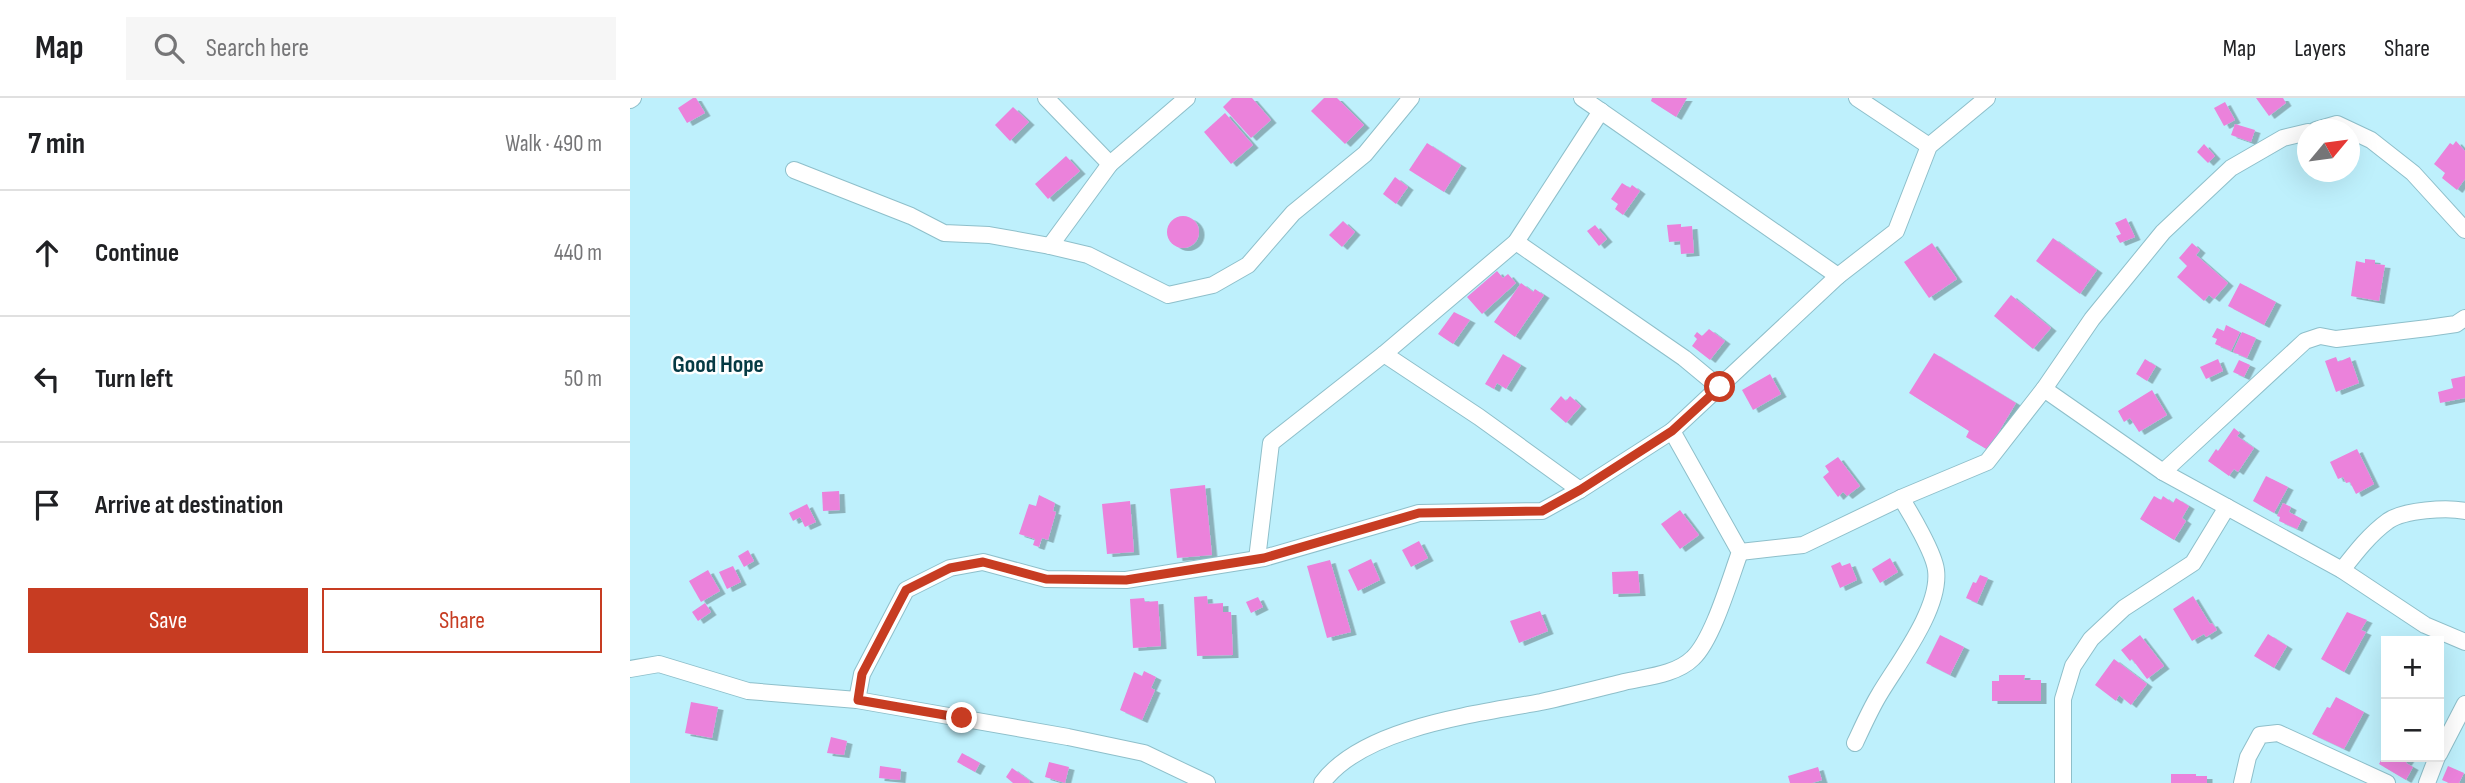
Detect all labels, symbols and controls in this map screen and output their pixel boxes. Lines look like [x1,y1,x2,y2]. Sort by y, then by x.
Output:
search box [126,17,616,80]
text: Map [35,28,84,68]
icon: search [150,29,188,67]
text: Search here [206,33,309,64]
text: Map [2223,34,2256,63]
text: Layers [2294,34,2346,63]
text: Share [2384,34,2430,63]
north arrow [2297,119,2360,182]
text: 7 min [28,126,85,162]
text: Walk · 490 m [505,130,602,158]
icon: ahead [28,234,66,272]
text: Continue [95,238,179,269]
text: 440 m [554,239,602,267]
district label: Good Hope [672,350,764,379]
icon: left [28,360,66,398]
text: Turn left [95,364,173,395]
text: 50 m [564,365,602,393]
route start [1704,371,1735,402]
icon: arrive [28,486,66,524]
text: Arrive at destination [95,490,283,521]
button: Save [28,588,308,653]
button: Share [322,588,602,653]
map controls [2381,636,2444,762]
button: + [2381,636,2444,699]
button: − [2381,699,2444,762]
route end [946,702,977,733]

